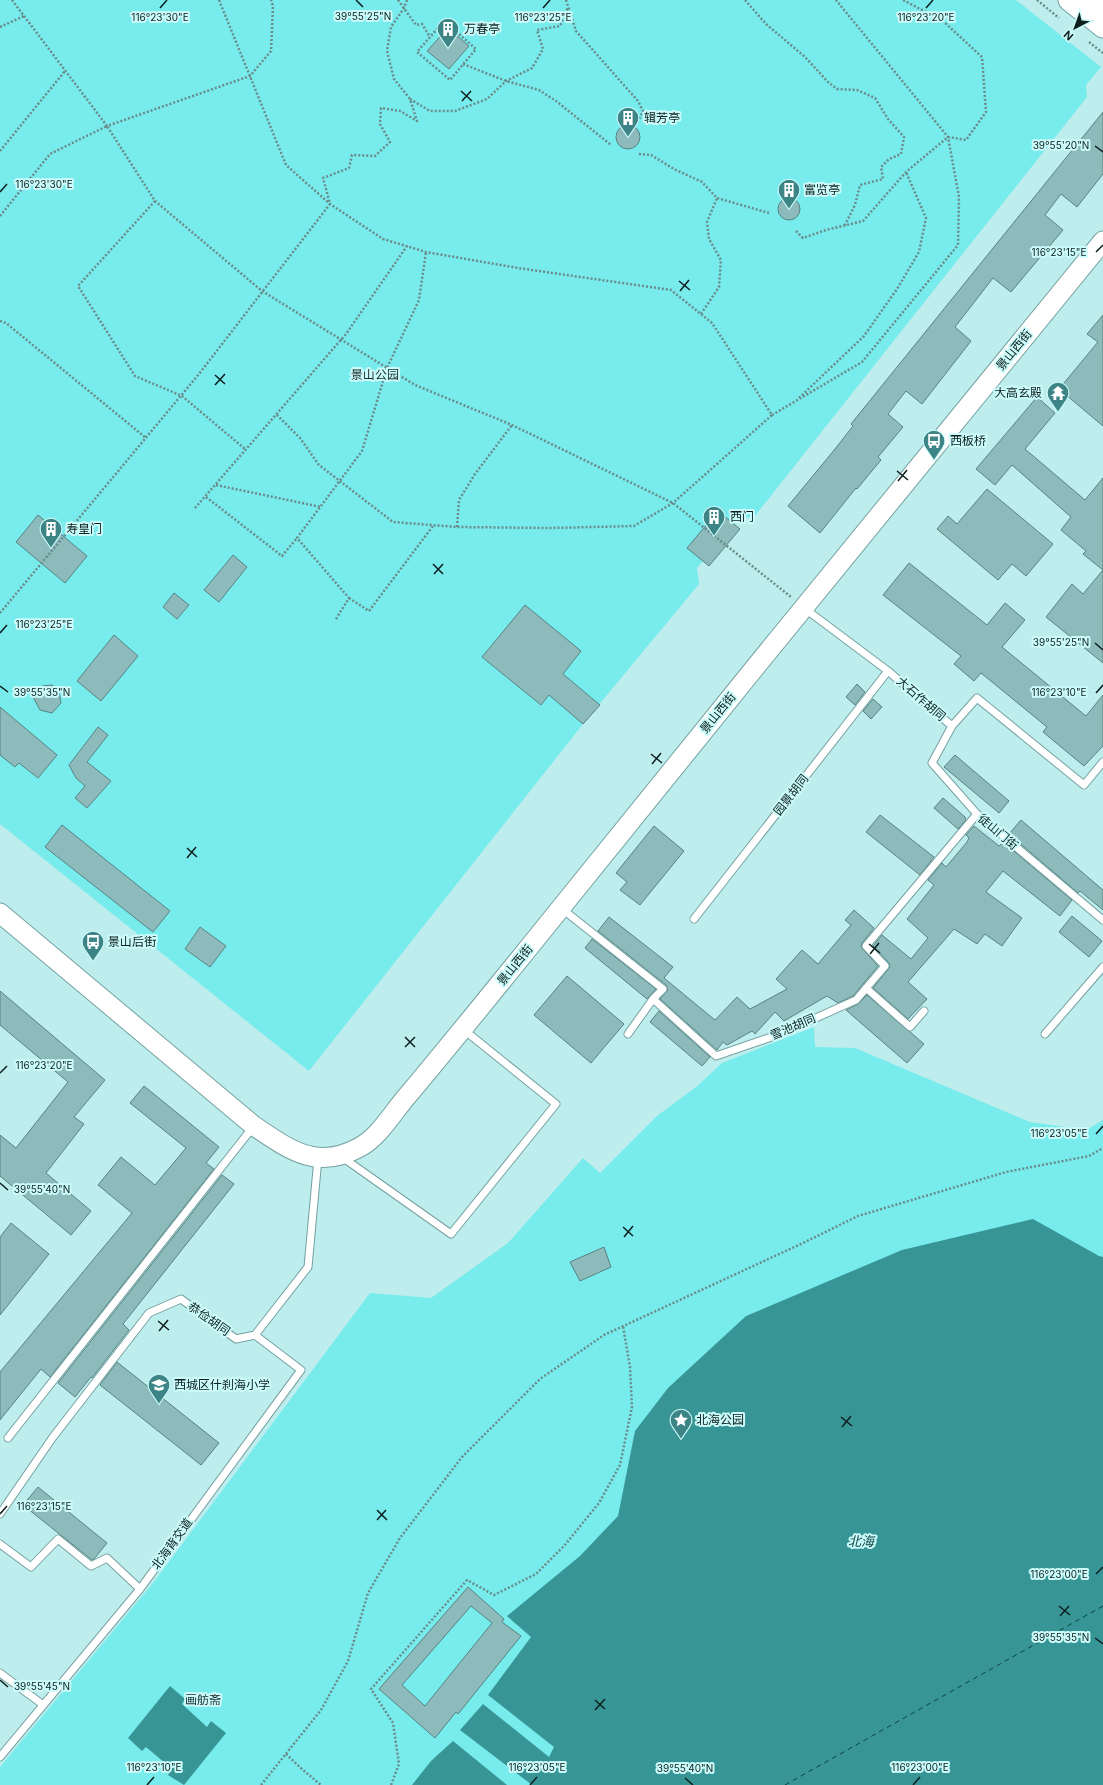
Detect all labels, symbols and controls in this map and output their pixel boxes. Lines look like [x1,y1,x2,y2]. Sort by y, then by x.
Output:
north arrow [1055,8,1095,48]
text: 39°55'25"N [335,10,391,22]
text: 116°23'30"E [131,11,189,23]
text: 116°23'25"E [514,11,572,23]
text: 116°23'20"E [897,11,955,23]
building icon: 万春亭 [435,16,461,49]
place label: 万春亭 [464,21,500,36]
text: N [1061,28,1076,44]
building icon: 辑芳亭 [615,105,641,138]
place label: 辑芳亭 [644,110,680,125]
text: 39°55'20"N [1033,139,1089,151]
building icon: 富览亭 [776,177,802,210]
text: 116°23'30"E [15,178,73,190]
place label: 富览亭 [804,182,840,197]
text: 116°23'15"E [1032,246,1086,258]
street label: 景山西街 [993,326,1035,373]
park label: 景山公园 [351,367,399,382]
temple icon: 大高玄殿 [1045,380,1071,413]
place label: 大高玄殿 [994,385,1042,400]
bus stop icon: 西板桥 [921,428,947,461]
place label: 西板桥 [950,433,986,448]
building icon: 西门 [701,504,727,537]
place label: 西门 [730,509,754,524]
building icon: 寿皇门 [38,516,64,549]
place label: 寿皇门 [66,521,102,536]
text: 116°23'25"E [15,618,73,630]
text: 39°55'25"N [1033,636,1089,648]
street label: 大石作胡同 [894,673,949,724]
text: 39°55'35"N [14,686,70,698]
text: 116°23'10"E [1031,686,1087,698]
street label: 景山西街 [697,689,739,736]
street label: 园景胡同 [770,771,811,818]
street label: 徒山门街 [975,810,1022,853]
bus stop icon: 景山后街 [80,929,106,962]
place label: 景山后街 [108,934,156,949]
street label: 景山西街 [494,941,536,988]
street label: 雪池胡同 [768,1010,818,1043]
text: 116°23'20"E [15,1059,73,1071]
text: 116°23'05"E [1030,1127,1088,1139]
text: 39°55'40"N [14,1183,70,1195]
street label: 恭俭胡同 [185,1299,233,1339]
school or university icon: 西城区什刹海小学 [146,1372,172,1405]
place label: 西城区什刹海小学 [174,1377,270,1392]
place icon: 北海公园 [668,1407,694,1440]
place label: 北海公园 [696,1412,744,1427]
text: 116°23'15"E [17,1500,71,1512]
street label: 北海背交道 [148,1515,195,1572]
water label: 北海 [848,1533,876,1549]
text: 116°23'00"E [1030,1568,1088,1580]
text: 39°55'35"N [1033,1631,1089,1643]
text: 39°55'45"N [14,1680,70,1692]
park label: 画舫斋 [185,1692,221,1707]
text: 116°23'10"E [126,1761,182,1773]
text: 116°23'05"E [508,1761,566,1773]
text: 116°23'00"E [891,1761,949,1773]
text: 39°55'40"N [657,1762,713,1774]

